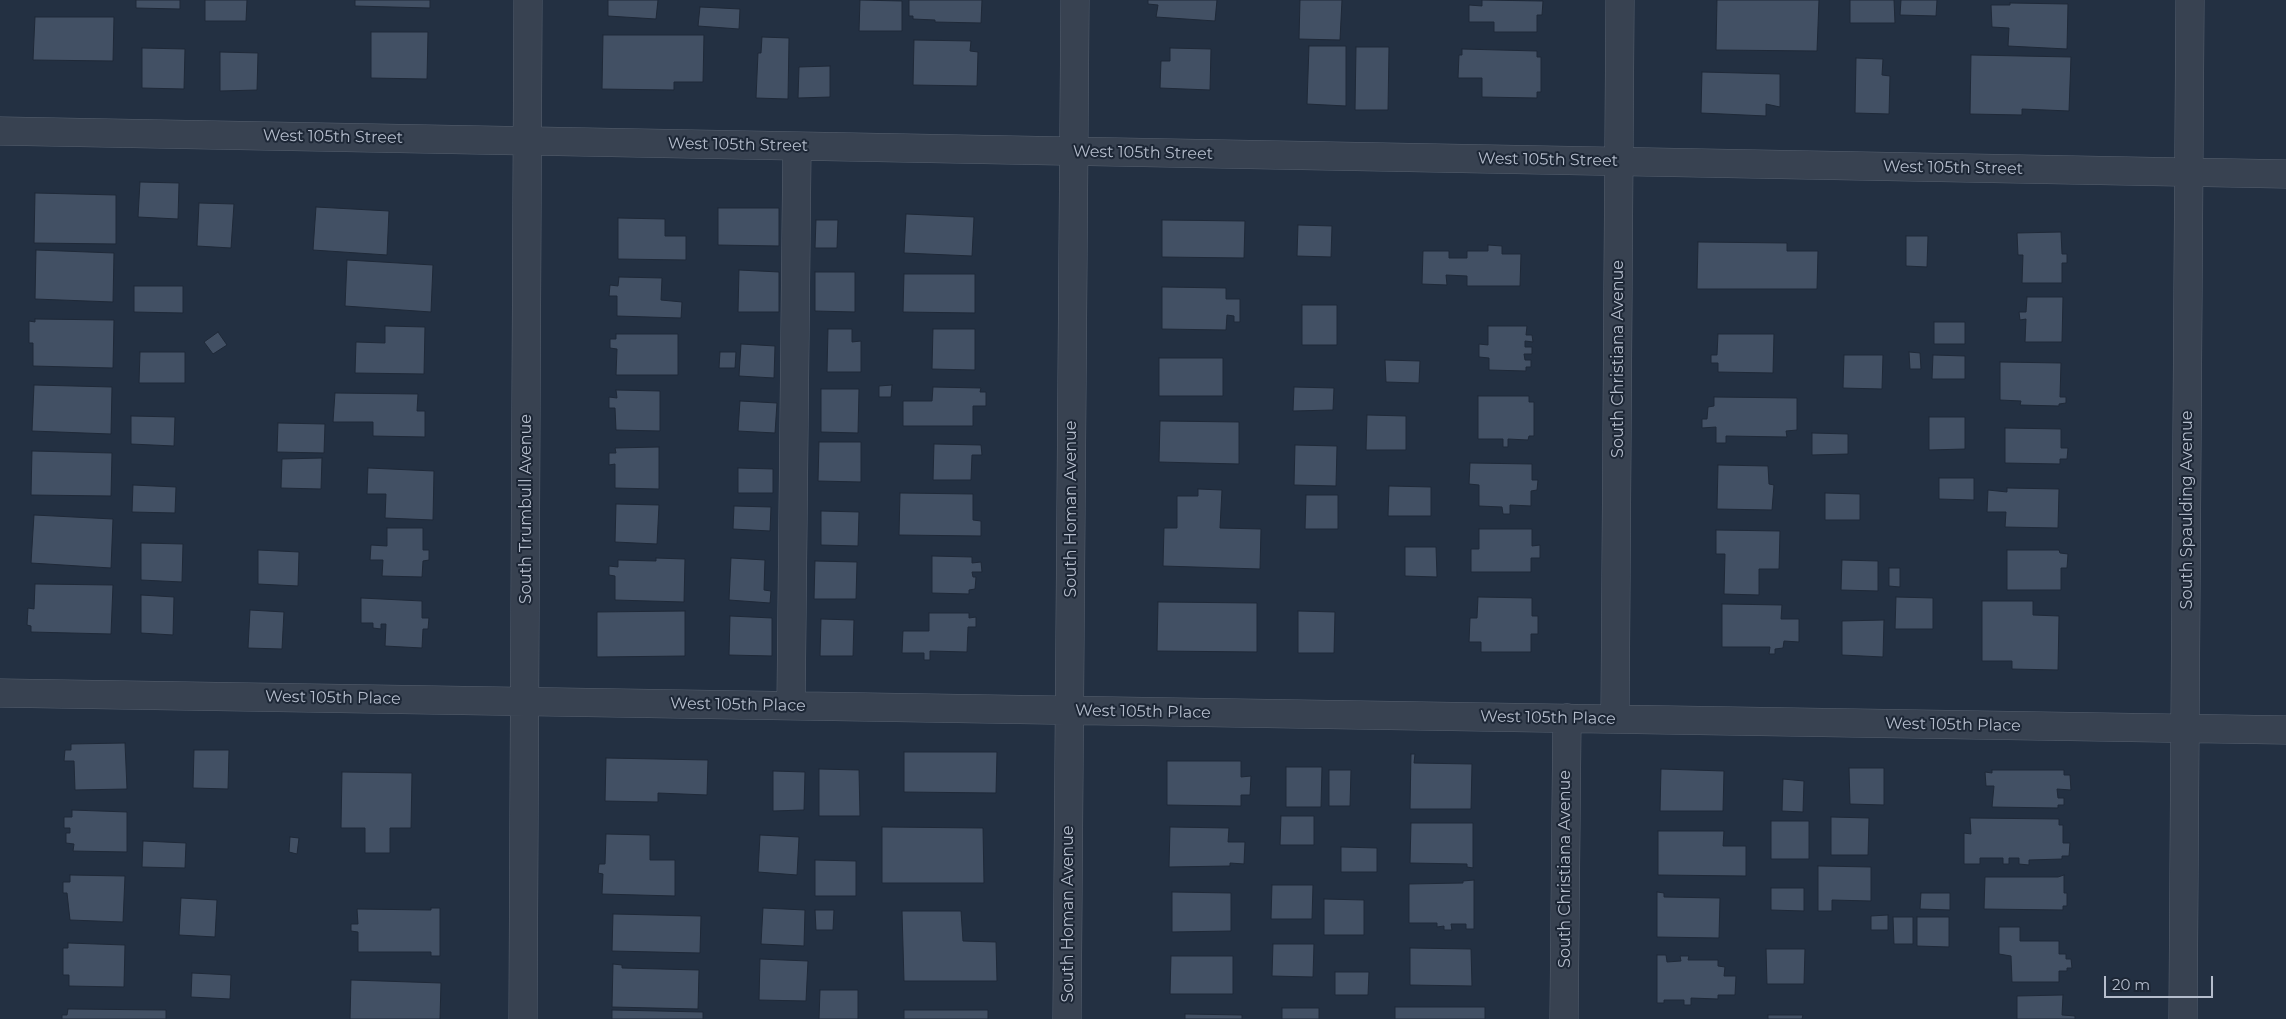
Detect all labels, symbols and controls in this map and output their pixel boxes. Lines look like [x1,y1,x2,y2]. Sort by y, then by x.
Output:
street label: West 105th Street [263,126,403,148]
street label: West 105th Street [668,134,808,156]
street label: West 105th Street [1073,142,1213,164]
street label: West 105th Street [1478,149,1618,171]
street label: West 105th Street [1883,157,2023,179]
street label: South Christiana Avenue [1608,260,1628,458]
street label: South Spaulding Avenue [2177,411,2197,609]
street label: South Trumbull Avenue [516,414,536,604]
street label: South Homan Avenue [1061,421,1081,597]
street label: West 105th Place [265,687,401,709]
street label: West 105th Place [670,694,806,716]
street label: West 105th Place [1075,701,1211,723]
street label: West 105th Place [1480,707,1616,729]
street label: West 105th Place [1885,714,2021,736]
street label: South Christiana Avenue [1555,770,1575,968]
street label: South Homan Avenue [1058,826,1078,1002]
scale bar [2106,966,2215,998]
text: 20 m [2112,975,2150,994]

